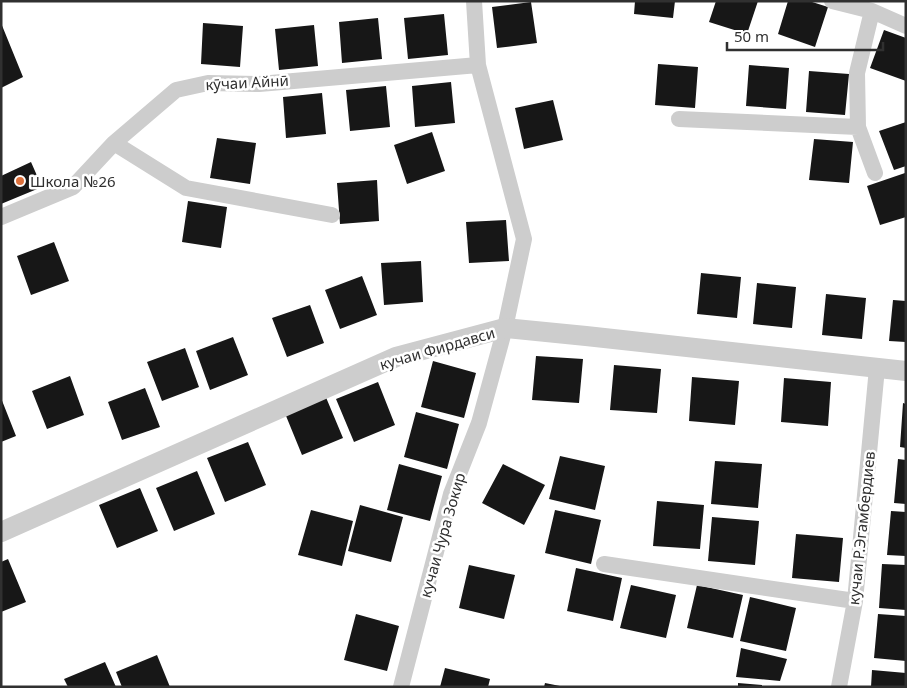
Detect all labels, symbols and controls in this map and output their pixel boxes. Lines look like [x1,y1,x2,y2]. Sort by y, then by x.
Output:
scale bar [727,20,883,52]
text: 50 m [734,26,769,46]
street label: кӯчаи Айнӣ [205,70,289,94]
place label: Школа №26 [30,171,116,191]
marker: Школа №26 [14,175,26,187]
street label: кучаи Фирдавси [377,322,497,374]
street label: кучаи Р.Эгамбердиев [843,450,879,606]
street label: кучаи Чура Зокир [415,470,469,600]

